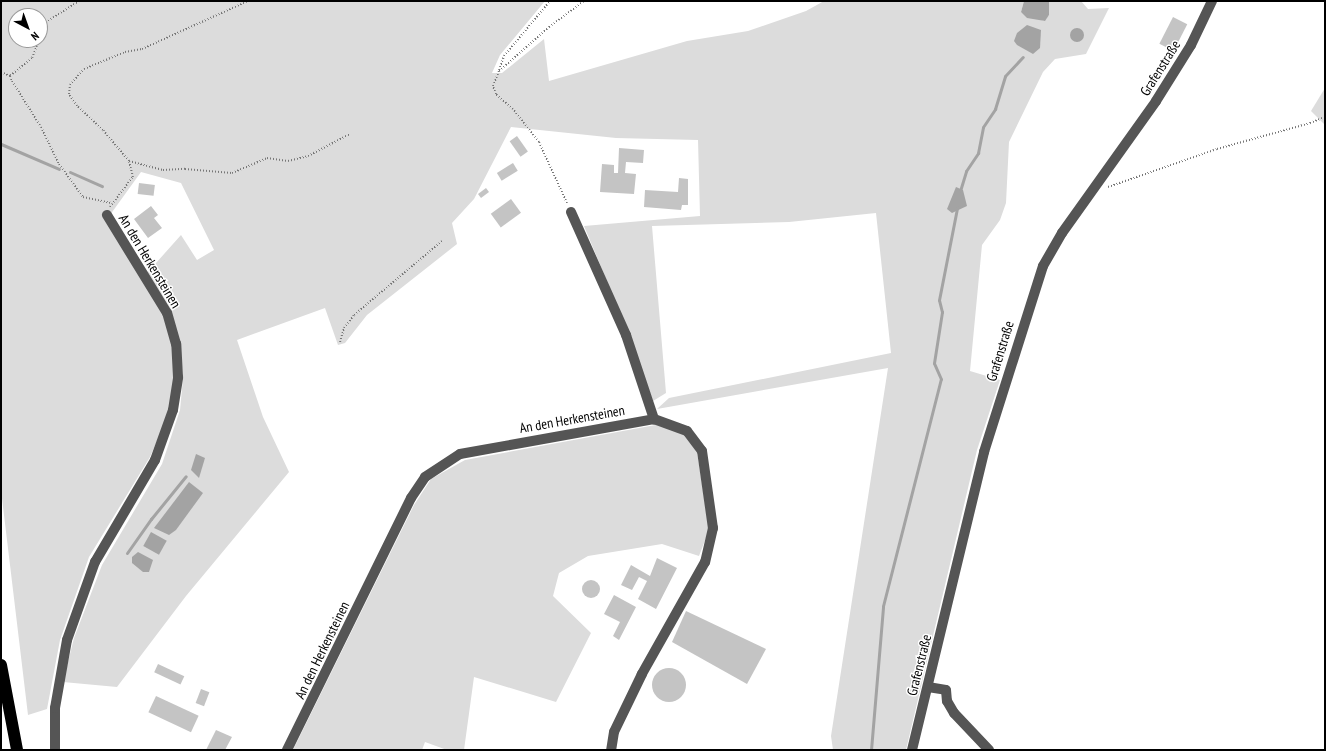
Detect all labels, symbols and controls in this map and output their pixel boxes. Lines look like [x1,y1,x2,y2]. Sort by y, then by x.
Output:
north arrow [8,8,48,48]
text: N [28,29,42,44]
street label: Grafenstraße [1136,37,1184,99]
street label: An den Herkensteinen [115,211,185,311]
street label: Grafenstraße [983,319,1017,383]
street label: An den Herkensteinen [518,401,626,437]
street label: An den Herkensteinen [291,599,353,701]
street label: Grafenstraße [903,633,935,697]

